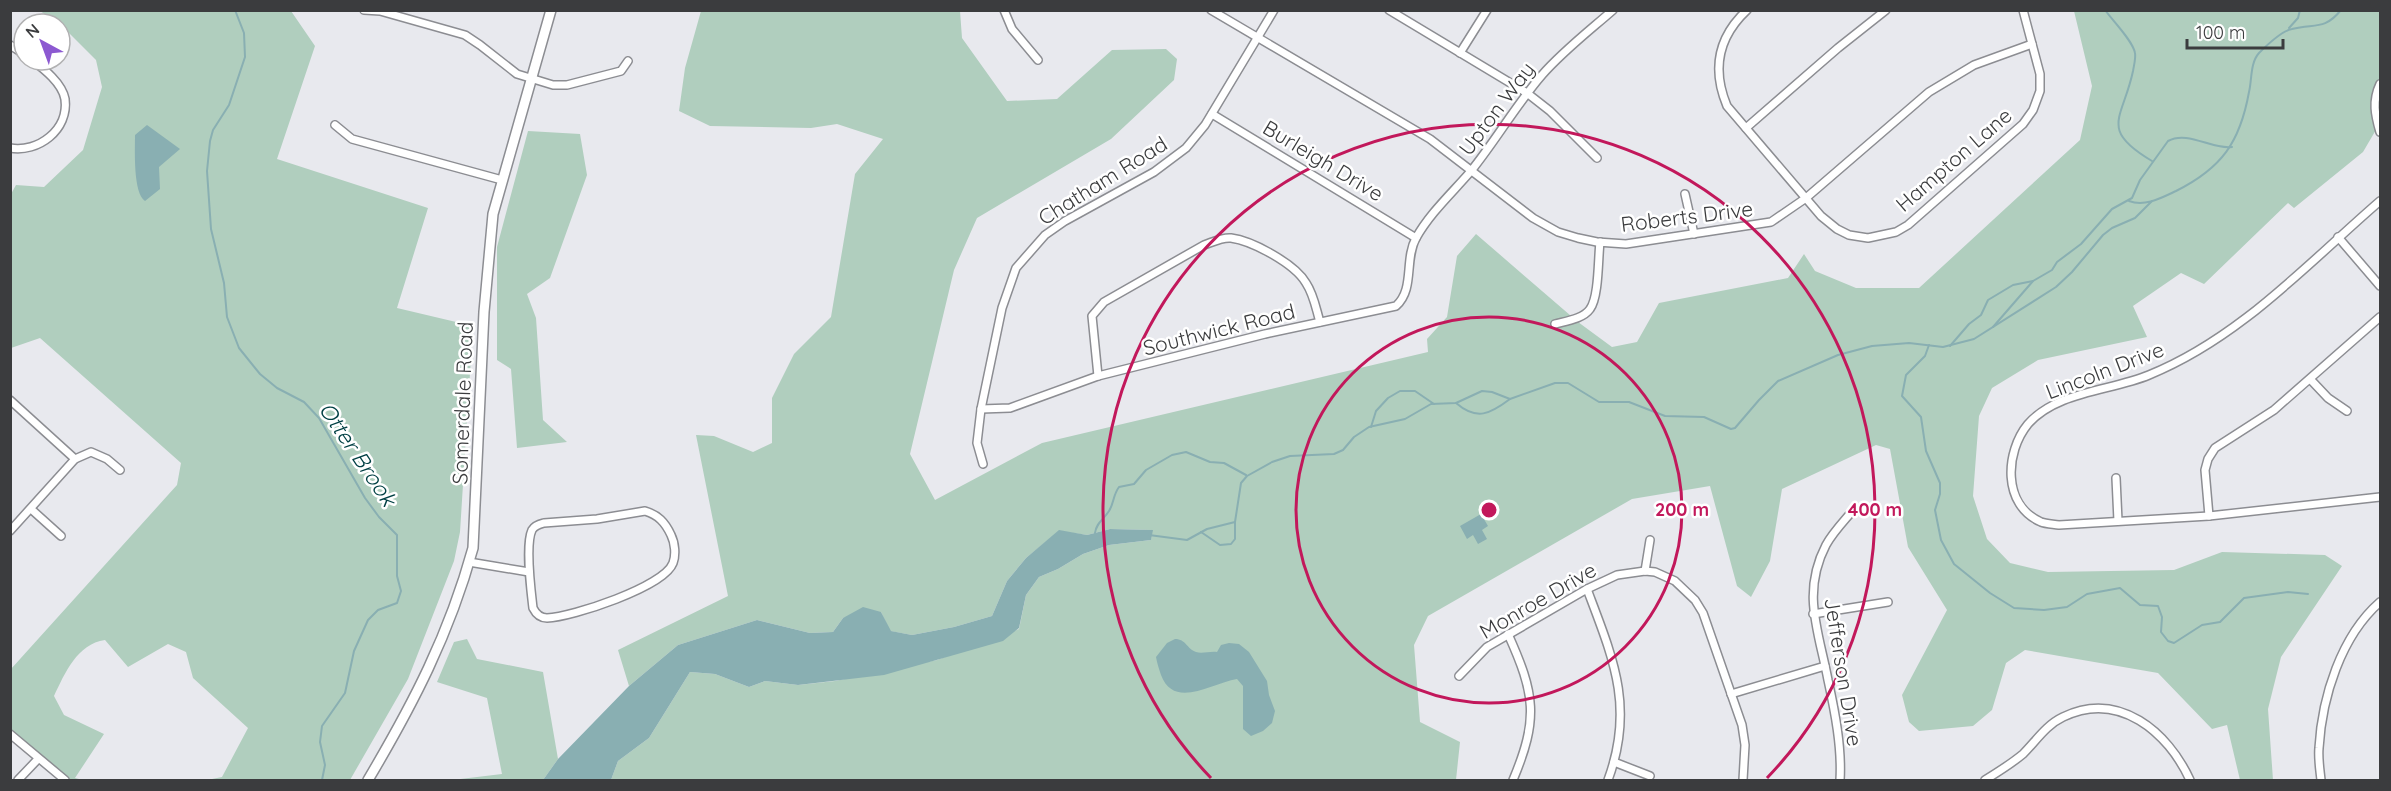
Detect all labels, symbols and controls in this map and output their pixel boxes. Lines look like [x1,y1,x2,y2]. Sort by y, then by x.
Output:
north arrow [12,12,72,72]
scale bar [2187,12,2283,50]
text: N [21,19,43,42]
text: 100 m [2196,21,2245,44]
street label: Upton Way [1453,57,1540,160]
street label: Hampton Lane [1890,102,2017,217]
street label: Burleigh Drive [1259,114,1388,206]
street label: Chatham Road [1033,130,1172,230]
street label: Roberts Drive [1619,195,1754,237]
street label: Southwick Road [1140,298,1297,360]
street label: Somerdale Road [446,321,478,485]
street label: Lincoln Drive [2042,336,2167,405]
water label: Otter Brook [313,397,404,513]
text: 200 m [1655,498,1709,521]
text: 400 m [1848,498,1902,521]
centre of rings [1479,500,1499,520]
street label: Monroe Drive [1474,556,1601,644]
street label: Jefferson Drive [1819,596,1869,748]

